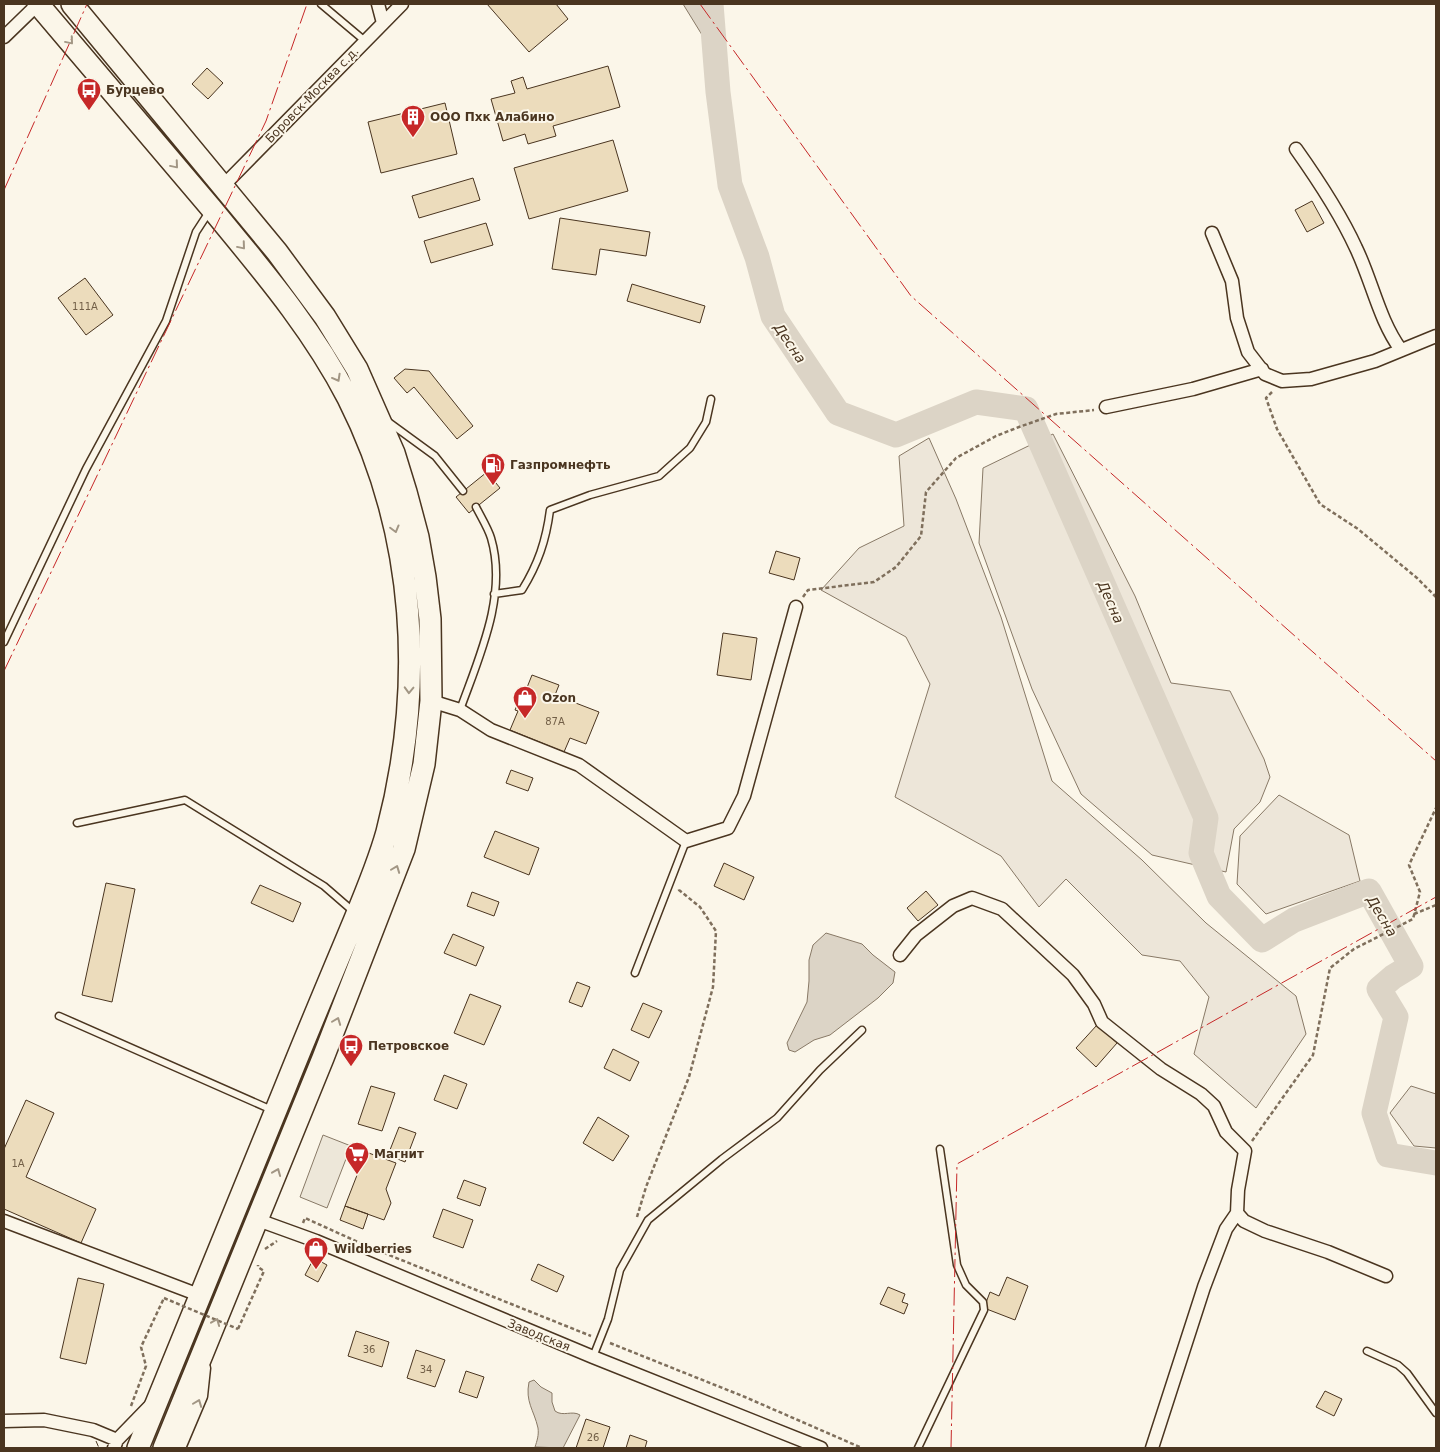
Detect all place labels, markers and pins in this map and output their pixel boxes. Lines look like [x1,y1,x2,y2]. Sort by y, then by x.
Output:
bus stop icon: Бурцево [76,77,102,111]
place label: Бурцево [106,83,164,97]
building icon: ООО Пхк Алабино [400,104,426,138]
place label: ООО Пхк Алабино [430,110,554,124]
fuel station icon: Газпромнефть [480,452,506,486]
place label: Газпромнефть [510,458,611,472]
shop icon: Ozon [512,685,538,719]
place label: Ozon [542,691,576,705]
bus stop icon: Петровское [338,1033,364,1067]
place label: Петровское [368,1039,449,1053]
supermarket icon: Магнит [344,1141,370,1175]
place label: Магнит [374,1147,424,1161]
shop icon: Wildberries [303,1236,329,1270]
place label: Wildberries [334,1242,412,1256]

